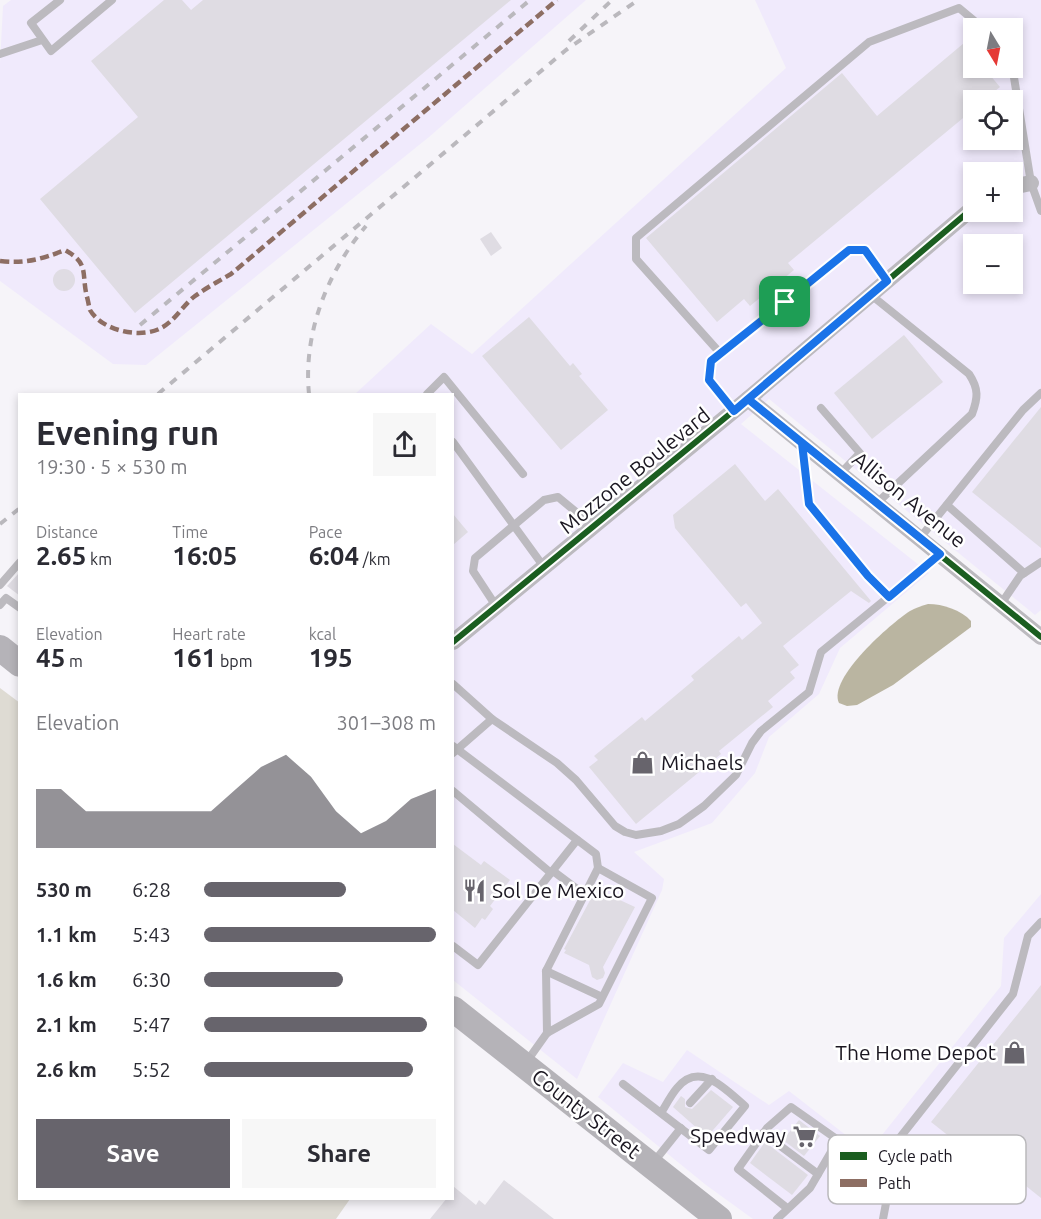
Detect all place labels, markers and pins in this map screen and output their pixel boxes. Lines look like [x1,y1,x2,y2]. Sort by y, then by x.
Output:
pin [759,276,810,327]
shop icon: Michaels [630,750,656,776]
place label: Michaels [661,750,743,774]
restaurant icon: Sol De Mexico [461,878,487,904]
place label: Sol De Mexico [492,878,624,902]
place label: The Home Depot [835,1040,996,1064]
shop icon: The Home Depot [1001,1040,1027,1066]
place label: Speedway [690,1123,786,1147]
supermarket icon: Speedway [791,1123,817,1149]

